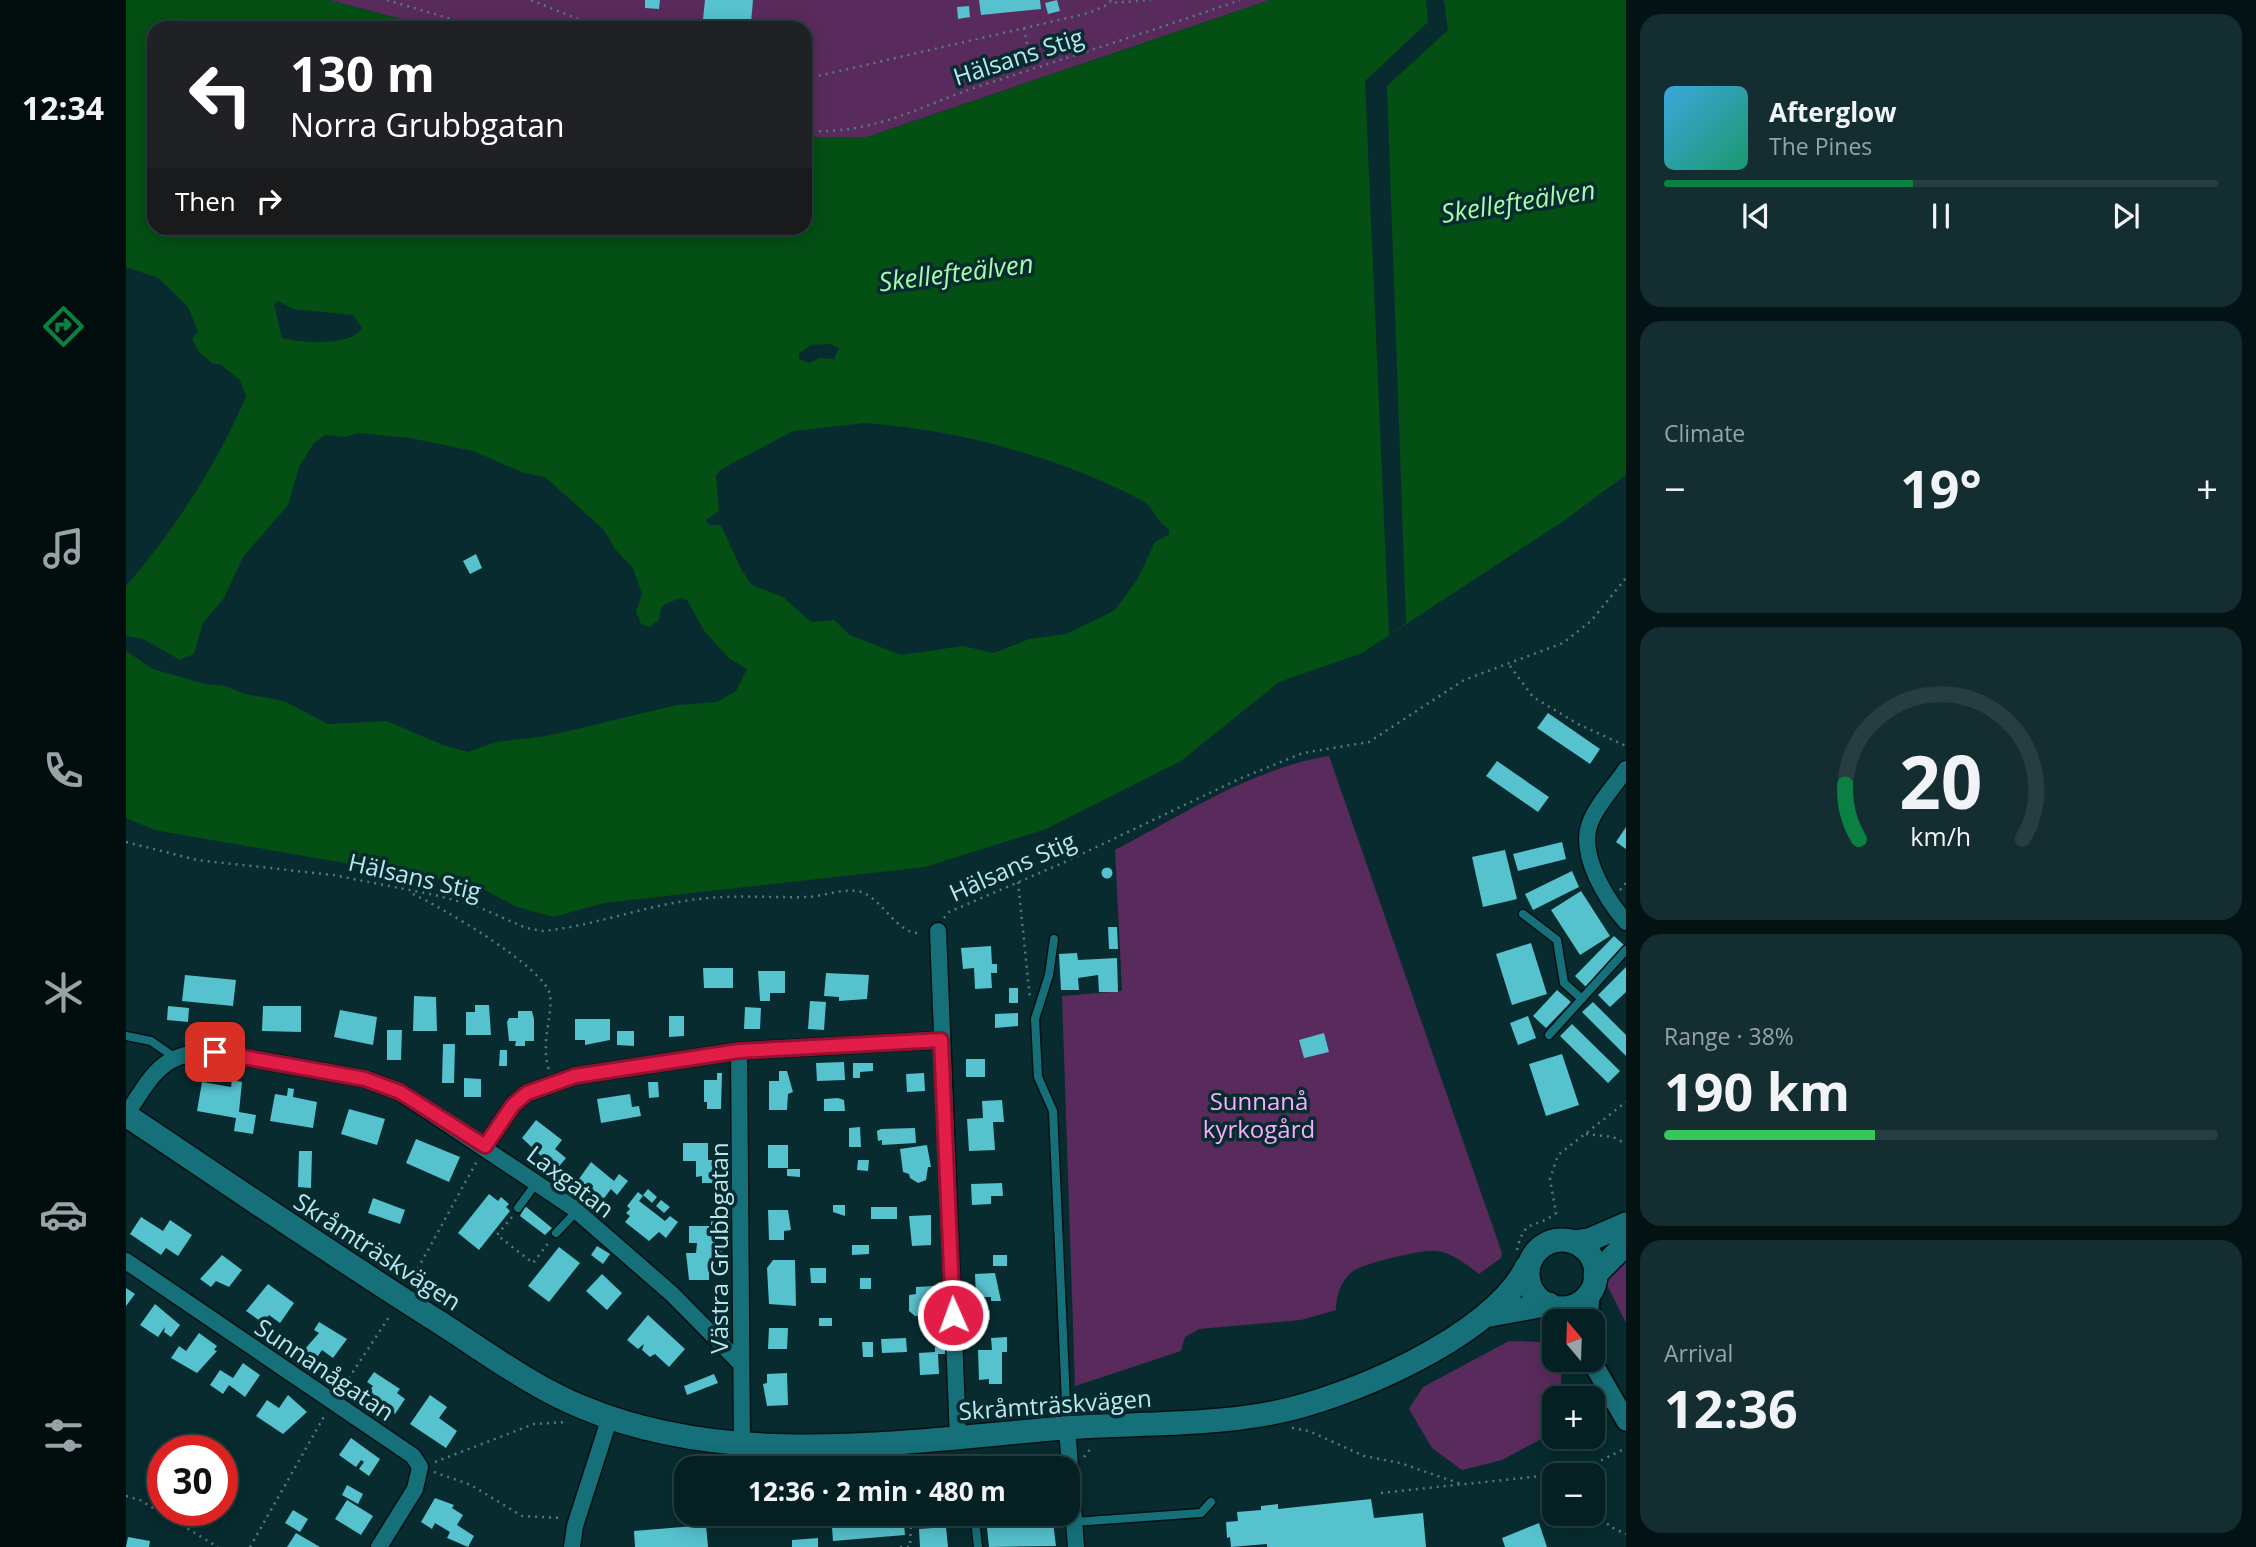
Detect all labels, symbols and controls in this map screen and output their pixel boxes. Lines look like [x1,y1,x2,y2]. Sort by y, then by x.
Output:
street label: Hälsans Stig [949,19,1087,93]
text: 130 m [290,40,435,106]
icon: left [175,49,266,140]
text: 12:34 [22,86,104,129]
text: Afterglow [1769,94,1896,130]
text: Norra Grubbgatan [290,103,565,146]
text: The Pines [1769,130,1872,162]
water label: Skellefteälven [1438,171,1598,231]
icon: right [250,182,288,220]
text: Then [175,183,236,219]
icon: previous [1737,197,1775,235]
icon: pause [1922,197,1960,235]
icon: next [2107,197,2145,235]
water label: Skellefteälven [877,245,1035,299]
icon: directions [39,302,88,351]
text: Climate [1664,417,1745,449]
text: 19° [1900,452,1982,523]
text: − [1664,462,1686,514]
text: + [2196,462,2218,514]
icon: music [39,524,88,573]
text: 20 [1899,732,1983,831]
icon: phone [39,746,88,795]
text: km/h [1911,819,1971,853]
street label: Hälsans Stig [944,823,1080,909]
street label: Hälsans Stig [345,845,485,907]
icon: climate [39,968,88,1017]
text: Range · 38% [1664,1020,1794,1052]
pin [185,1022,245,1082]
icon: arrive [196,1033,234,1071]
text: 190 km [1664,1055,1850,1126]
park label: Sunnanå kyrkogård [1203,1084,1315,1145]
street label: Laxgatan [521,1137,621,1225]
street label: Västra Grubbgatan [702,1142,735,1354]
street label: Skråmträskvägen [288,1184,468,1318]
icon: car [39,1190,88,1239]
position arrow [916,1278,990,1352]
north arrow [1542,1309,1605,1372]
map controls [1542,1309,1605,1526]
street label: Sunnanågatan [249,1310,401,1428]
text: Arrival [1664,1337,1733,1369]
text: 12:36 [1664,1372,1798,1443]
street label: Skråmträskvägen [957,1381,1153,1427]
button: + [1542,1386,1605,1449]
icon: filters [39,1411,88,1460]
speed limit sign: 30 [147,1435,238,1526]
button: − [1542,1463,1605,1526]
text: 12:36 · 2 min · 480 m [748,1473,1006,1509]

